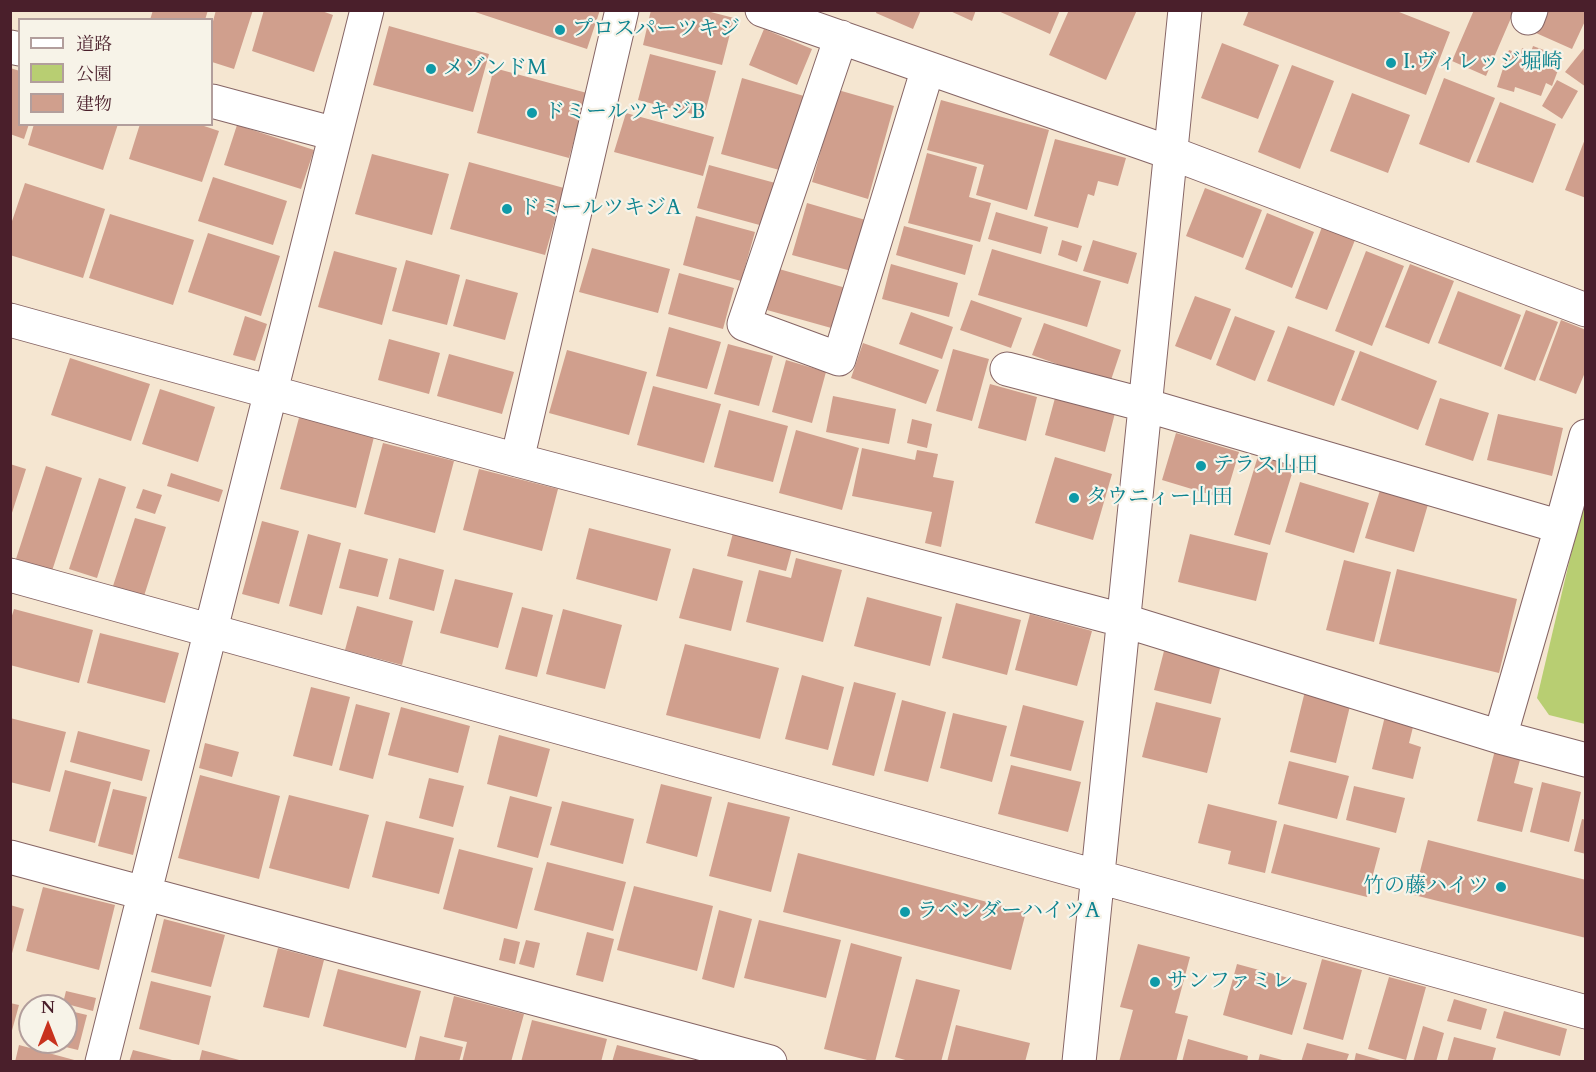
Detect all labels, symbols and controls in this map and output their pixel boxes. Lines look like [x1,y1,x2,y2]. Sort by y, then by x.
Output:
place label: プロスパーツキジ [572,17,740,43]
legend [18,18,213,126]
marker: プロスパーツキジ [553,23,567,37]
text: 道路 [76,32,112,57]
place label: I.ヴィレッジ堀崎 [1403,50,1562,76]
place label: メゾンドM [443,56,547,82]
marker: I.ヴィレッジ堀崎 [1384,56,1398,70]
text: 公園 [76,62,112,87]
marker: メゾンドM [424,62,438,76]
text: 建物 [76,92,112,117]
place label: ドミールツキジB [544,100,705,126]
marker: ドミールツキジB [525,106,539,120]
place label: ドミールツキジA [519,196,681,222]
marker: ドミールツキジA [500,202,514,216]
place label: テラス山田 [1213,453,1318,479]
marker: テラス山田 [1194,459,1208,473]
place label: タウニィー山田 [1086,485,1233,511]
marker: タウニィー山田 [1067,491,1081,505]
place label: 竹の藤ハイツ [1363,874,1489,900]
marker: 竹の藤ハイツ [1494,880,1508,894]
place label: ラベンダーハイツA [917,899,1100,925]
marker: ラベンダーハイツA [898,905,912,919]
place label: サンファミレ [1167,969,1293,995]
marker: サンファミレ [1148,975,1162,989]
north arrow [18,994,78,1054]
text: N [41,997,55,1019]

